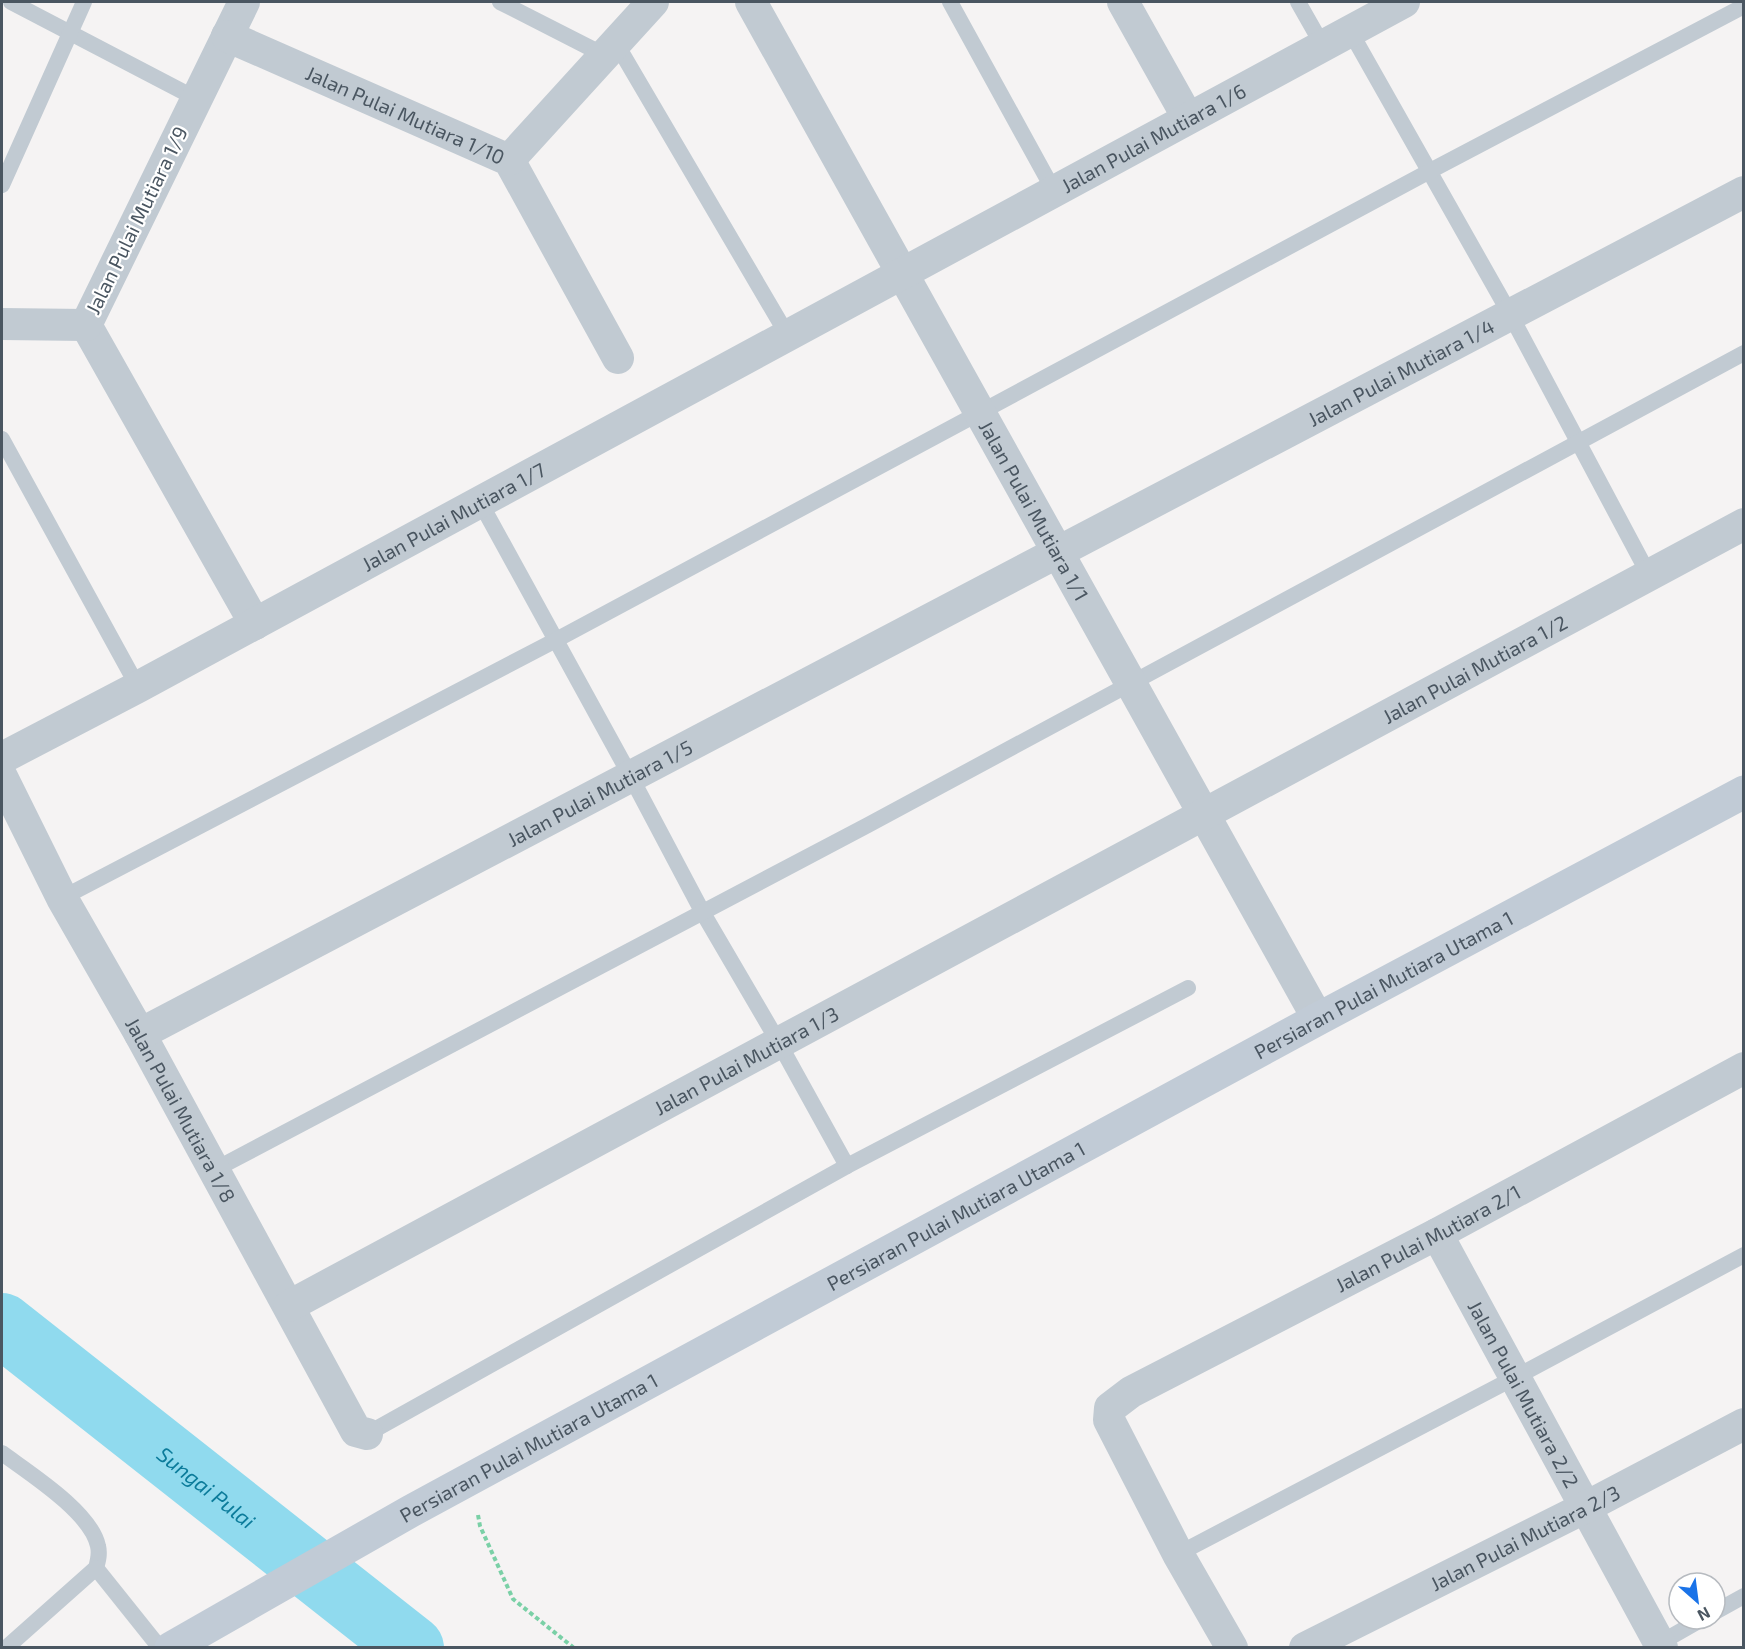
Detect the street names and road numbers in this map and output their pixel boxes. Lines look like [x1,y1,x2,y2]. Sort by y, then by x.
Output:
street label: Jalan Pulai Mutiara 1/10 [302,60,509,169]
street label: Jalan Pulai Mutiara 1/6 [1057,78,1250,197]
street label: Jalan Pulai Mutiara 1/9 [80,122,192,318]
street label: Jalan Pulai Mutiara 1/4 [1304,313,1498,431]
street label: Jalan Pulai Mutiara 1/1 [975,416,1094,605]
street label: Jalan Pulai Mutiara 1/7 [358,457,549,576]
street label: Jalan Pulai Mutiara 1/2 [1378,609,1571,728]
street label: Jalan Pulai Mutiara 1/5 [503,734,696,851]
street label: Persiaran Pulai Mutiara Utama 1 [1250,905,1517,1064]
street label: Jalan Pulai Mutiara 1/3 [650,1001,843,1120]
street label: Jalan Pulai Mutiara 1/8 [121,1013,241,1206]
street label: Persiaran Pulai Mutiara Utama 1 [822,1136,1089,1295]
street label: Jalan Pulai Mutiara 2/1 [1331,1179,1525,1296]
street label: Jalan Pulai Mutiara 2/2 [1463,1296,1584,1492]
street label: Persiaran Pulai Mutiara Utama 1 [395,1368,662,1527]
street label: Jalan Pulai Mutiara 2/3 [1426,1480,1624,1595]

